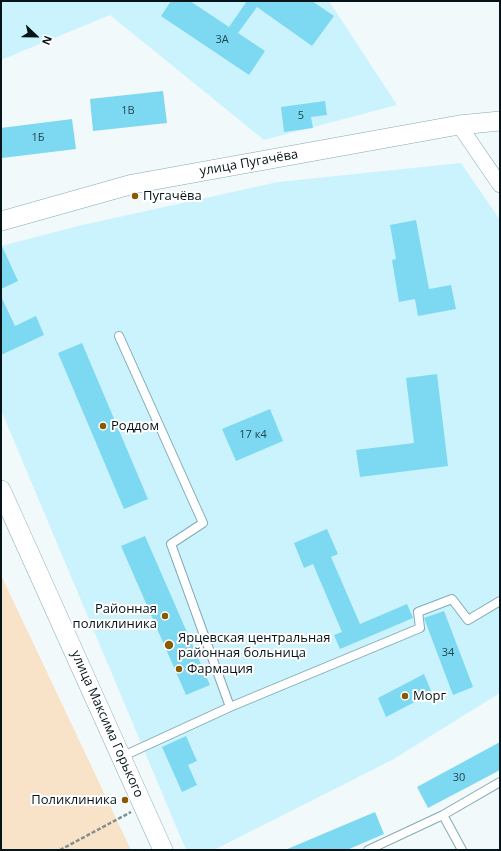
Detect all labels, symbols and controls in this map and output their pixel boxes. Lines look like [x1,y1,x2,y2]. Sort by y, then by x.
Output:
north arrow [16,16,56,56]
house number: 3А [215,33,229,47]
text: N [39,34,56,48]
house number: 1В [121,104,135,118]
house number: 5 [298,109,304,123]
house number: 1Б [31,131,45,145]
street label: улица Пугачёва [199,147,299,179]
place label: Пугачёва [143,188,202,204]
marker: Пугачёва [130,191,140,201]
place label: Роддом [111,418,159,434]
marker: Роддом [98,421,108,431]
house number: 17 к4 [239,428,267,442]
place label: Районная поликлиника [73,601,157,632]
marker: Районная поликлиника [160,611,170,621]
place label: Ярцевская центральная районная больница [178,630,331,661]
marker: Ярцевская центральная районная больница [163,639,175,651]
house number: 34 [442,646,454,660]
street label: улица Максима Горького [67,648,147,800]
place label: Фармация [187,661,253,677]
marker: Фармация [174,664,184,674]
place label: Морг [413,688,446,704]
marker: Морг [400,691,410,701]
house number: 30 [453,771,465,785]
place label: Поликлиника [31,792,117,808]
marker: Поликлиника [120,795,130,805]

